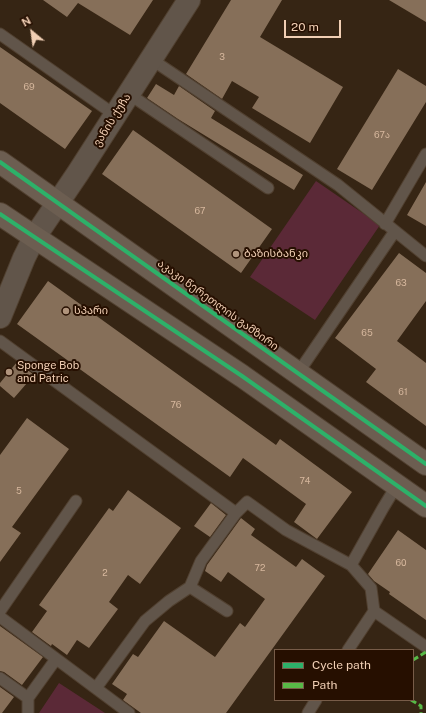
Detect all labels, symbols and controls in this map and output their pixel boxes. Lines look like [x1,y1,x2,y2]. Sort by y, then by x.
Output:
north arrow [12,12,52,52]
scale bar [286,12,343,38]
text: N [20,14,33,29]
text: 20 m [291,20,319,34]
house number: 3 [219,52,225,62]
house number: 69 [23,82,35,92]
street label: ვანის ქუჩა [90,91,134,149]
house number: 67ა [374,130,390,140]
house number: 67 [195,206,205,216]
place label: ბაზისბანკი [244,247,308,261]
marker: ბაზისბანკი [231,249,241,259]
street label: აკაკი წერეთლის გამზირი [155,257,281,353]
house number: 63 [395,278,407,288]
place label: სპარი [74,304,108,318]
marker: სპარი [61,306,71,316]
house number: 65 [361,328,373,338]
place label: Sponge Bob and Patric [17,359,79,385]
marker: Sponge Bob and Patric [4,367,14,377]
house number: 61 [398,387,408,397]
house number: 76 [171,400,181,410]
house number: 74 [300,476,310,486]
house number: 5 [16,486,22,496]
house number: 60 [395,558,407,568]
house number: 72 [255,563,265,573]
house number: 2 [102,568,108,578]
legend [274,649,414,701]
text: Cycle path [312,658,371,672]
text: Path [312,678,338,692]

